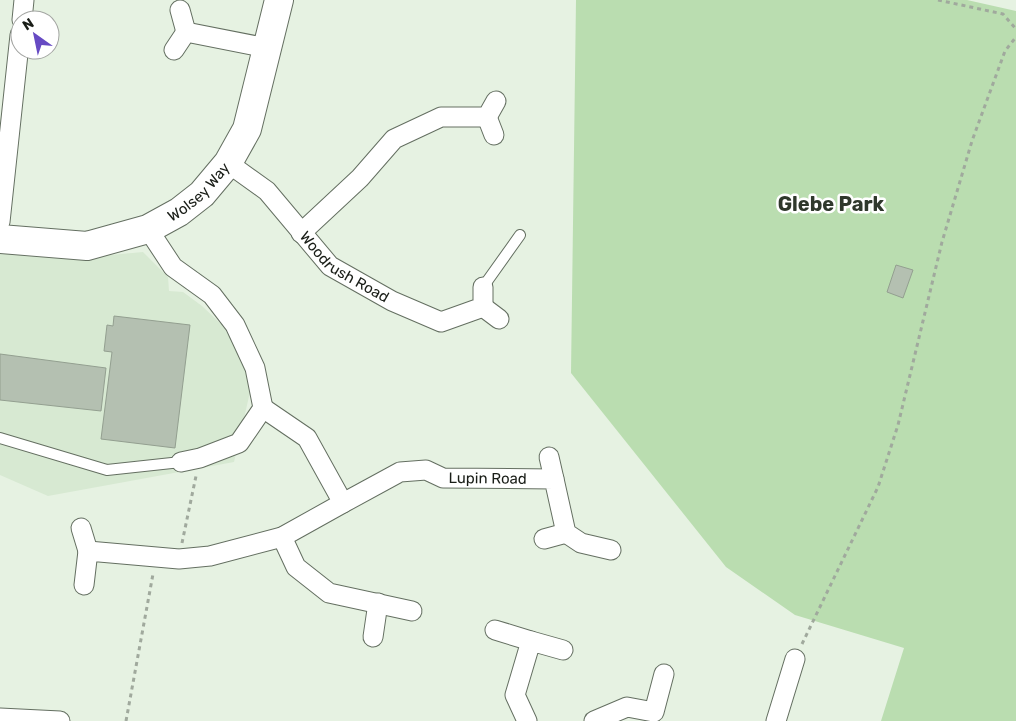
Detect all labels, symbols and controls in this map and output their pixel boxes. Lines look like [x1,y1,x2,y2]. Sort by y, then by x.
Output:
north arrow [10,10,60,60]
text: N [19,15,37,34]
street label: Wolsey Way [165,159,234,225]
district label: Glebe Park [778,192,885,216]
street label: Woodrush Road [296,228,392,306]
street label: Lupin Road [449,469,527,488]

